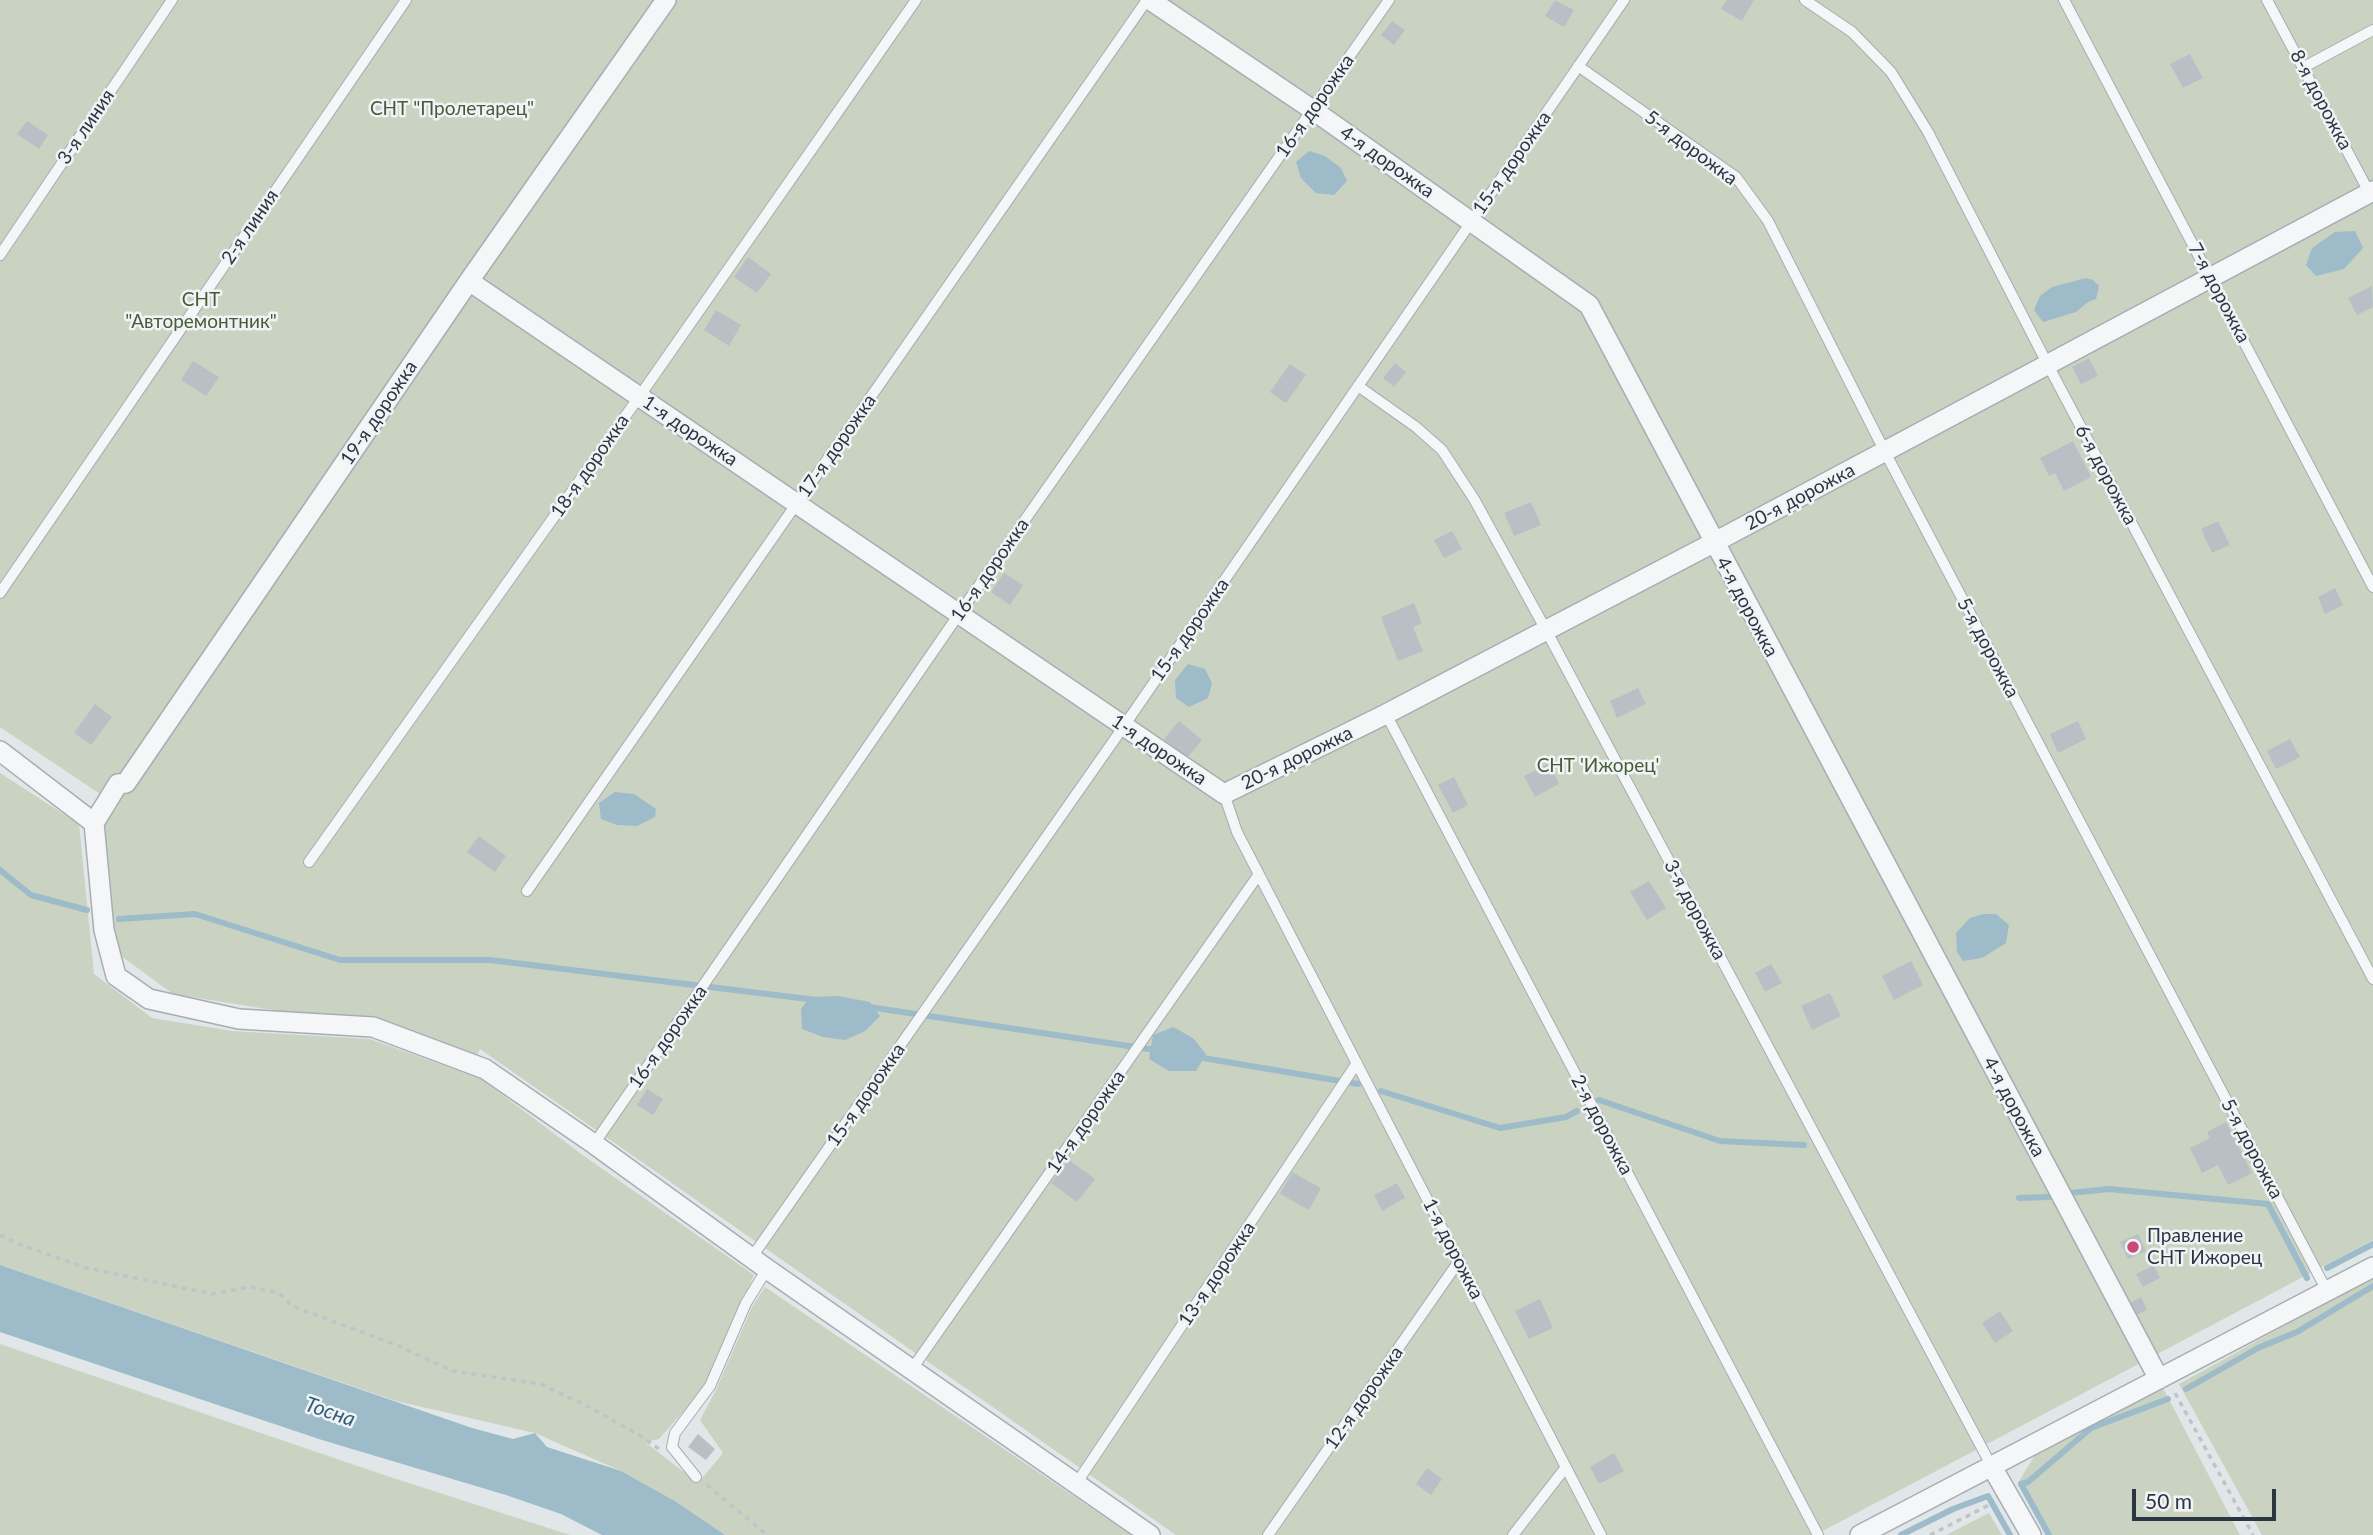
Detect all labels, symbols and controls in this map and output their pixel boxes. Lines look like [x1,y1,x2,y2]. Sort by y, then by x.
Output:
street label: 8-я дорожка [2285,46,2357,154]
street label: 16-я дорожка [1271,50,1359,162]
street label: 3-я линия [53,85,119,169]
park label: СНТ "Пролетарец" [370,98,534,120]
street label: 5-я дорожка [1640,106,1742,190]
street label: 15-я дорожка [1468,107,1556,219]
street label: 4-я дорожка [1335,121,1439,203]
street label: 2-я линия [217,185,283,269]
street label: 7-я дорожка [2183,239,2255,347]
park label: СНТ "Авторемонтник" [125,289,277,333]
street label: 19-я дорожка [336,356,422,470]
street label: 17-я дорожка [793,390,881,502]
street label: 1-я дорожка [638,391,742,471]
street label: 18-я дорожка [546,410,634,522]
street label: 6-я дорожка [2070,421,2142,529]
street label: 20-я дорожка [1741,459,1859,535]
street label: 16-я дорожка [946,514,1034,626]
street label: 4-я дорожка [1711,553,1783,661]
street label: 15-я дорожка [1146,574,1234,686]
street label: 5-я дорожка [1952,594,2024,702]
street label: 1-я дорожка [1107,710,1211,790]
street label: 20-я дорожка [1238,721,1356,795]
park label: СНТ 'Ижорец' [1537,755,1659,777]
street label: 3-я дорожка [1659,856,1731,964]
street label: 16-я дорожка [624,981,712,1093]
street label: 15-я дорожка [822,1039,910,1151]
street label: 4-я дорожка [1978,1053,2050,1161]
street label: 14-я дорожка [1042,1066,1130,1178]
street label: 2-я дорожка [1566,1071,1638,1179]
street label: 5-я дорожка [2216,1095,2288,1203]
street label: 1-я дорожка [1418,1195,1488,1303]
street label: 13-я дорожка [1174,1217,1260,1331]
place label: Правление СНТ Ижорец [2147,1225,2262,1269]
marker: Правление СНТ Ижорец [2125,1239,2141,1255]
street label: 12-я дорожка [1320,1342,1408,1454]
water label: Тосна [302,1392,358,1432]
scale bar [2135,1476,2278,1520]
text: 50 m [2145,1488,2192,1513]

